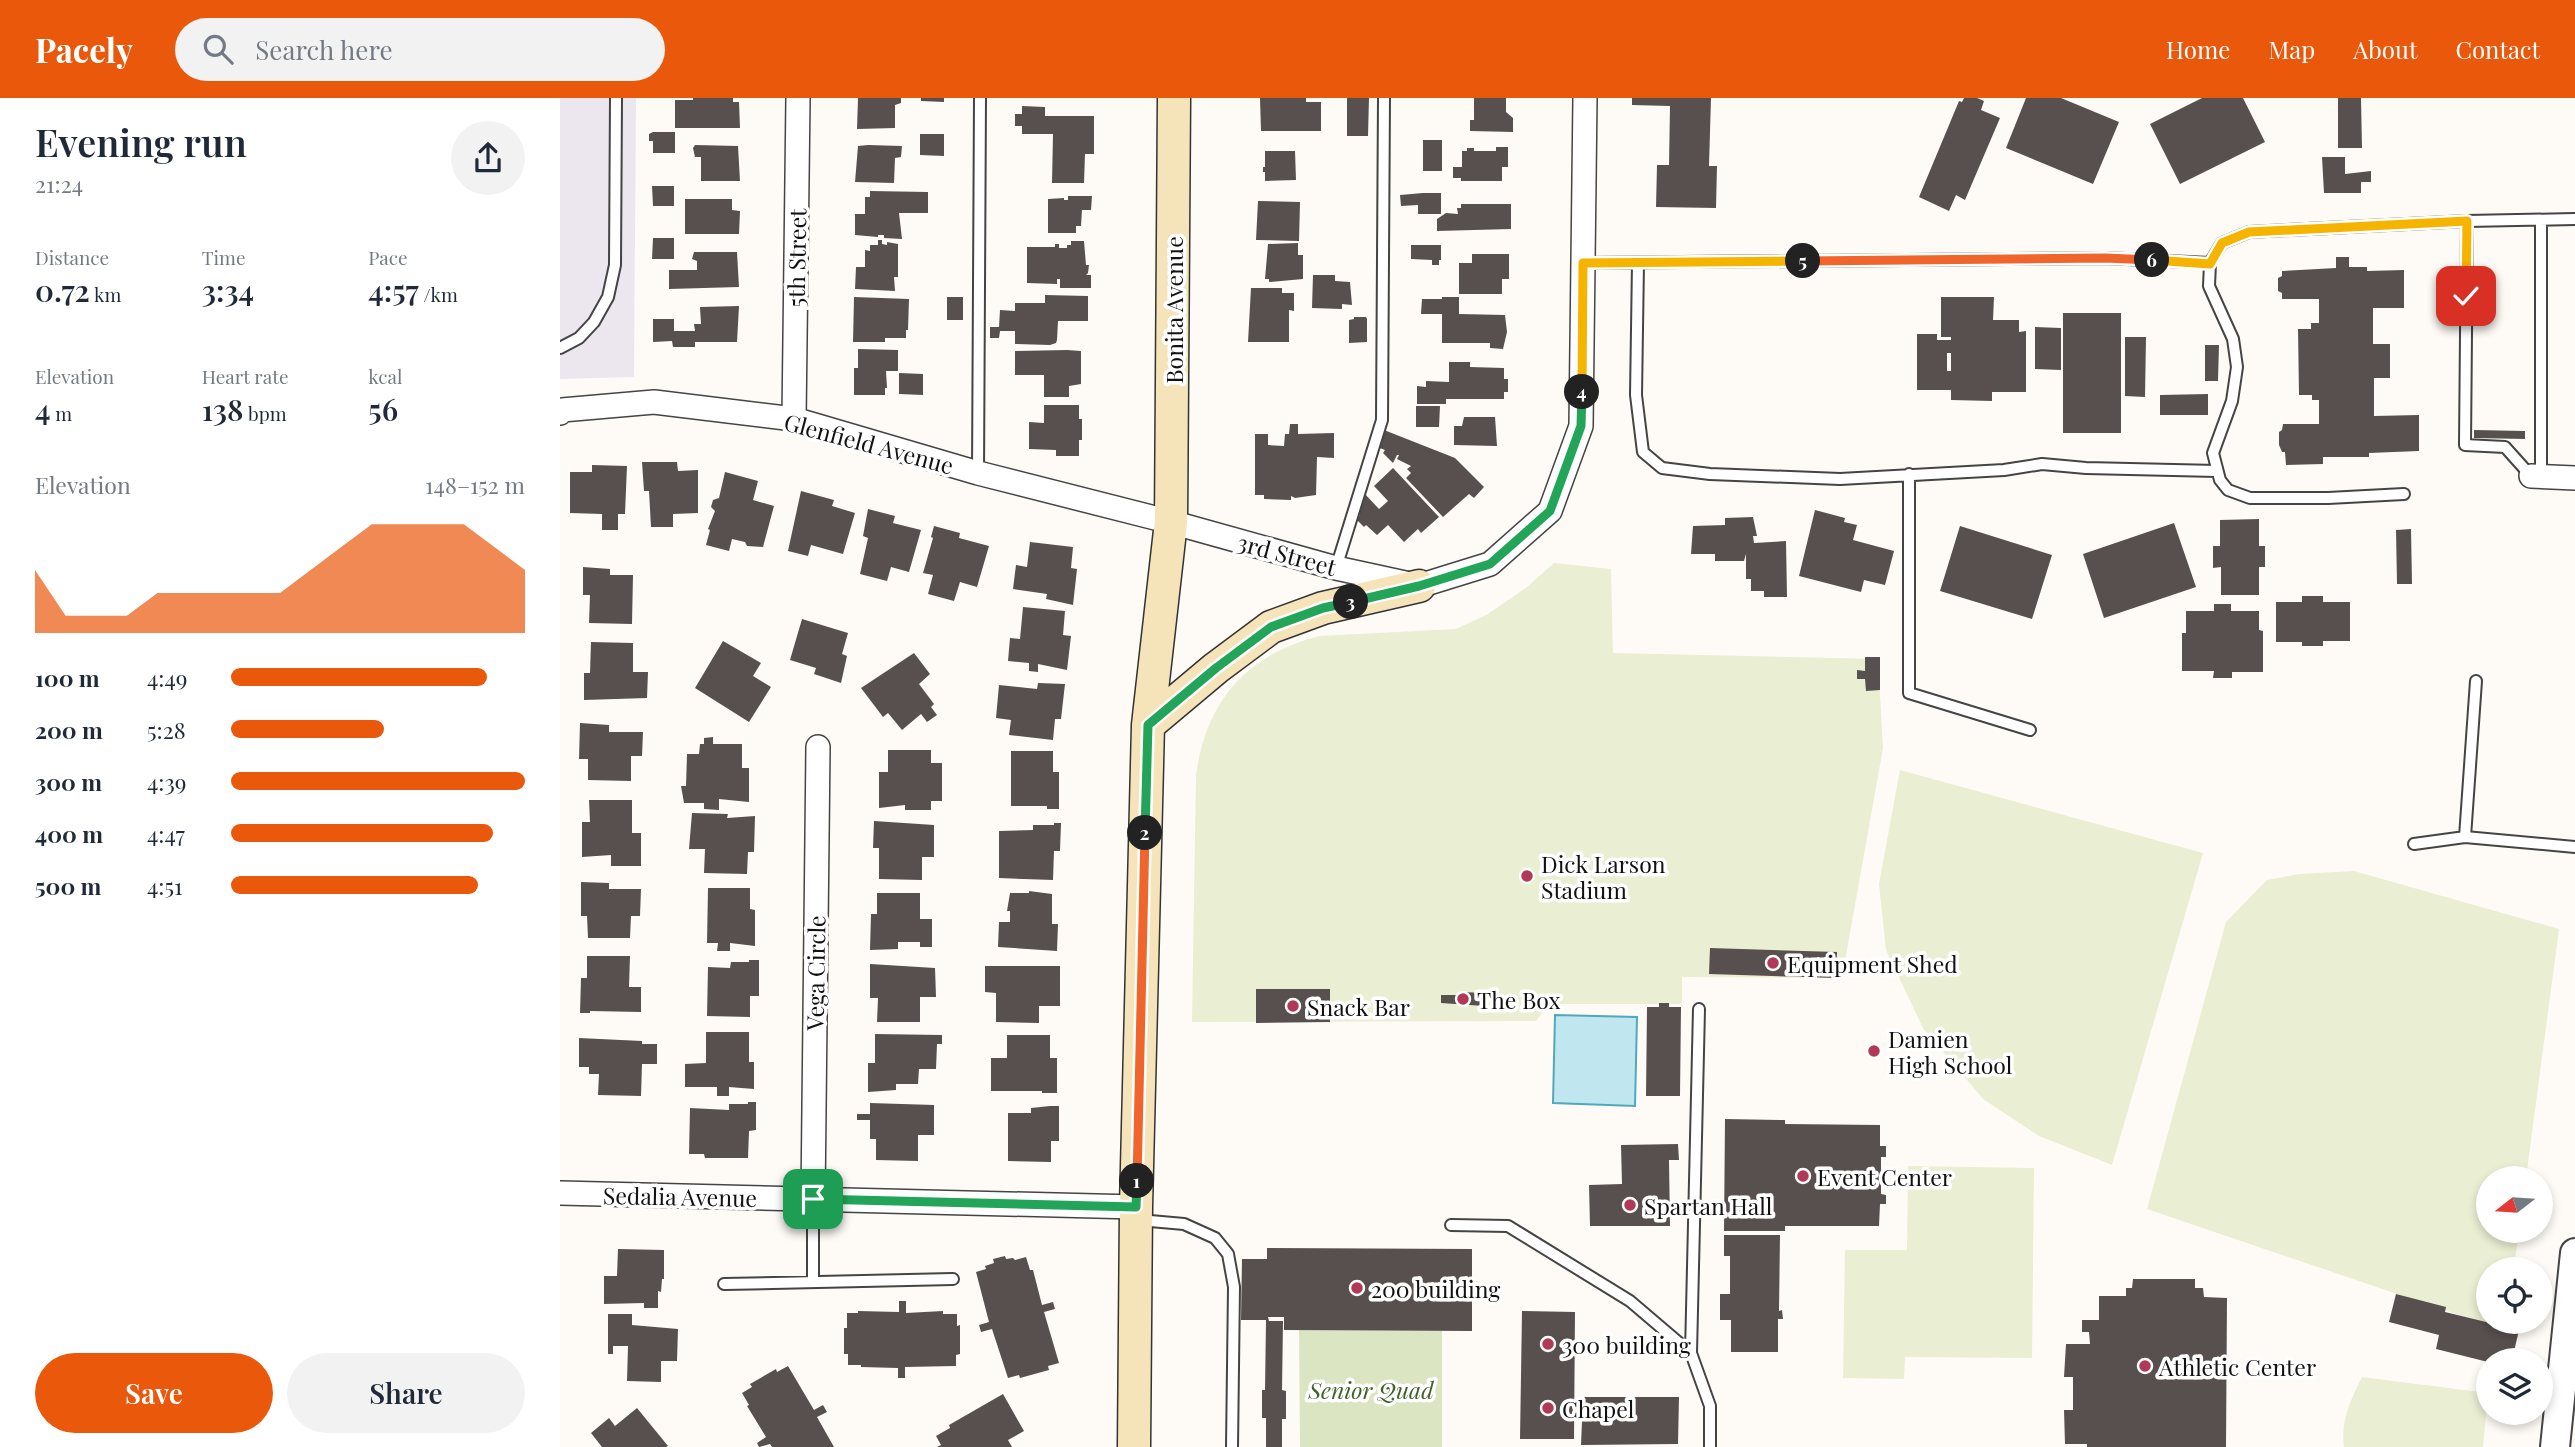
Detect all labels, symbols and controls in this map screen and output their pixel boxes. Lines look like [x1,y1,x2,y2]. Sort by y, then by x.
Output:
search box [175,18,665,81]
text: Pacely [35,27,133,71]
icon: search [199,30,237,68]
text: Search here [255,32,393,67]
text: Home [2166,33,2230,65]
text: Map [2268,33,2315,65]
text: About [2353,33,2417,65]
text: Contact [2455,33,2540,65]
text: Evening run [35,116,247,167]
button: share [451,121,525,195]
text: 21:24 [35,168,83,199]
street label: 5th Street [780,208,812,308]
street label: Bonita Avenue [1158,236,1189,384]
pin: 6 [2134,242,2170,278]
text: Distance [35,244,109,270]
text: Time [202,244,246,270]
text: Pace [368,244,408,270]
pin: 5 [1786,244,1820,278]
text: 6 [2146,246,2157,272]
text: 5 [1798,247,1807,273]
pin [2436,266,2496,326]
text: 0.72 [35,270,90,310]
text: 3:34 [202,270,254,310]
text: 4:57 [368,270,419,310]
icon: check [2447,277,2485,315]
text: km [90,281,121,307]
text: /km [419,281,458,307]
text: Elevation [35,363,114,389]
text: Heart rate [202,363,289,389]
text: kcal [368,363,402,389]
pin: 4 [1564,374,1600,410]
text: 4 [1576,378,1587,404]
text: 4 [35,389,50,429]
text: 138 [202,389,243,429]
text: 56 [368,389,398,429]
text: m [50,400,72,426]
text: bpm [243,400,287,426]
street label: Glenfield Avenue [781,405,957,481]
text: Elevation [35,469,131,500]
text: 148–152 m [425,469,525,500]
street label: 3rd Street [1234,526,1341,582]
pin: 3 [1334,584,1368,620]
text: 3 [1346,588,1355,614]
text: 100 m [35,662,100,693]
text: 4:49 [147,662,188,693]
text: 200 m [35,714,103,745]
text: 5:28 [147,714,186,745]
text: 300 m [35,766,102,797]
text: 4:39 [147,766,187,797]
pin: 2 [1128,816,1162,850]
text: 400 m [35,818,103,849]
text: 4:47 [147,818,185,849]
text: 2 [1140,819,1149,845]
place label: Dick Larson Stadium [1541,848,1666,905]
marker: Dick Larson Stadium [1519,868,1535,884]
text: 500 m [35,870,101,901]
text: 4:51 [147,870,183,901]
street label: Vega Circle [798,915,832,1032]
place label: Equipment Shed [1787,948,1958,979]
marker: Equipment Shed [1765,955,1781,971]
place label: The Box [1477,984,1561,1015]
place label: Snack Bar [1307,991,1410,1022]
marker: The Box [1455,991,1471,1007]
marker: Snack Bar [1285,998,1301,1014]
place label: Damien High School [1888,1023,2013,1080]
marker: Damien High School [1866,1043,1882,1059]
place label: Event Center [1817,1161,1952,1192]
pin: 1 [1120,1164,1154,1198]
north arrow [2476,1166,2553,1242]
map controls [2476,1166,2553,1425]
text: 1 [1133,1167,1140,1193]
marker: Event Center [1795,1168,1811,1184]
pin [783,1169,843,1229]
street label: Sedalia Avenue [603,1179,757,1213]
icon: arrive [794,1180,832,1218]
place label: Spartan Hall [1644,1190,1773,1221]
marker: Spartan Hall [1622,1197,1638,1213]
button: locate [2476,1257,2553,1334]
place label: 200 building [1371,1273,1501,1304]
marker: 200 building [1349,1280,1365,1296]
place label: 300 building [1562,1329,1691,1360]
marker: 300 building [1540,1336,1556,1352]
button: layers [2476,1348,2553,1425]
place label: Athletic Center [2158,1351,2316,1382]
button: Save [35,1353,273,1433]
button: Share [287,1353,525,1433]
marker: Athletic Center [2137,1358,2153,1374]
park label: Senior Quad [1307,1374,1434,1405]
place label: Chapel [1562,1393,1635,1424]
marker: Chapel [1540,1400,1556,1416]

